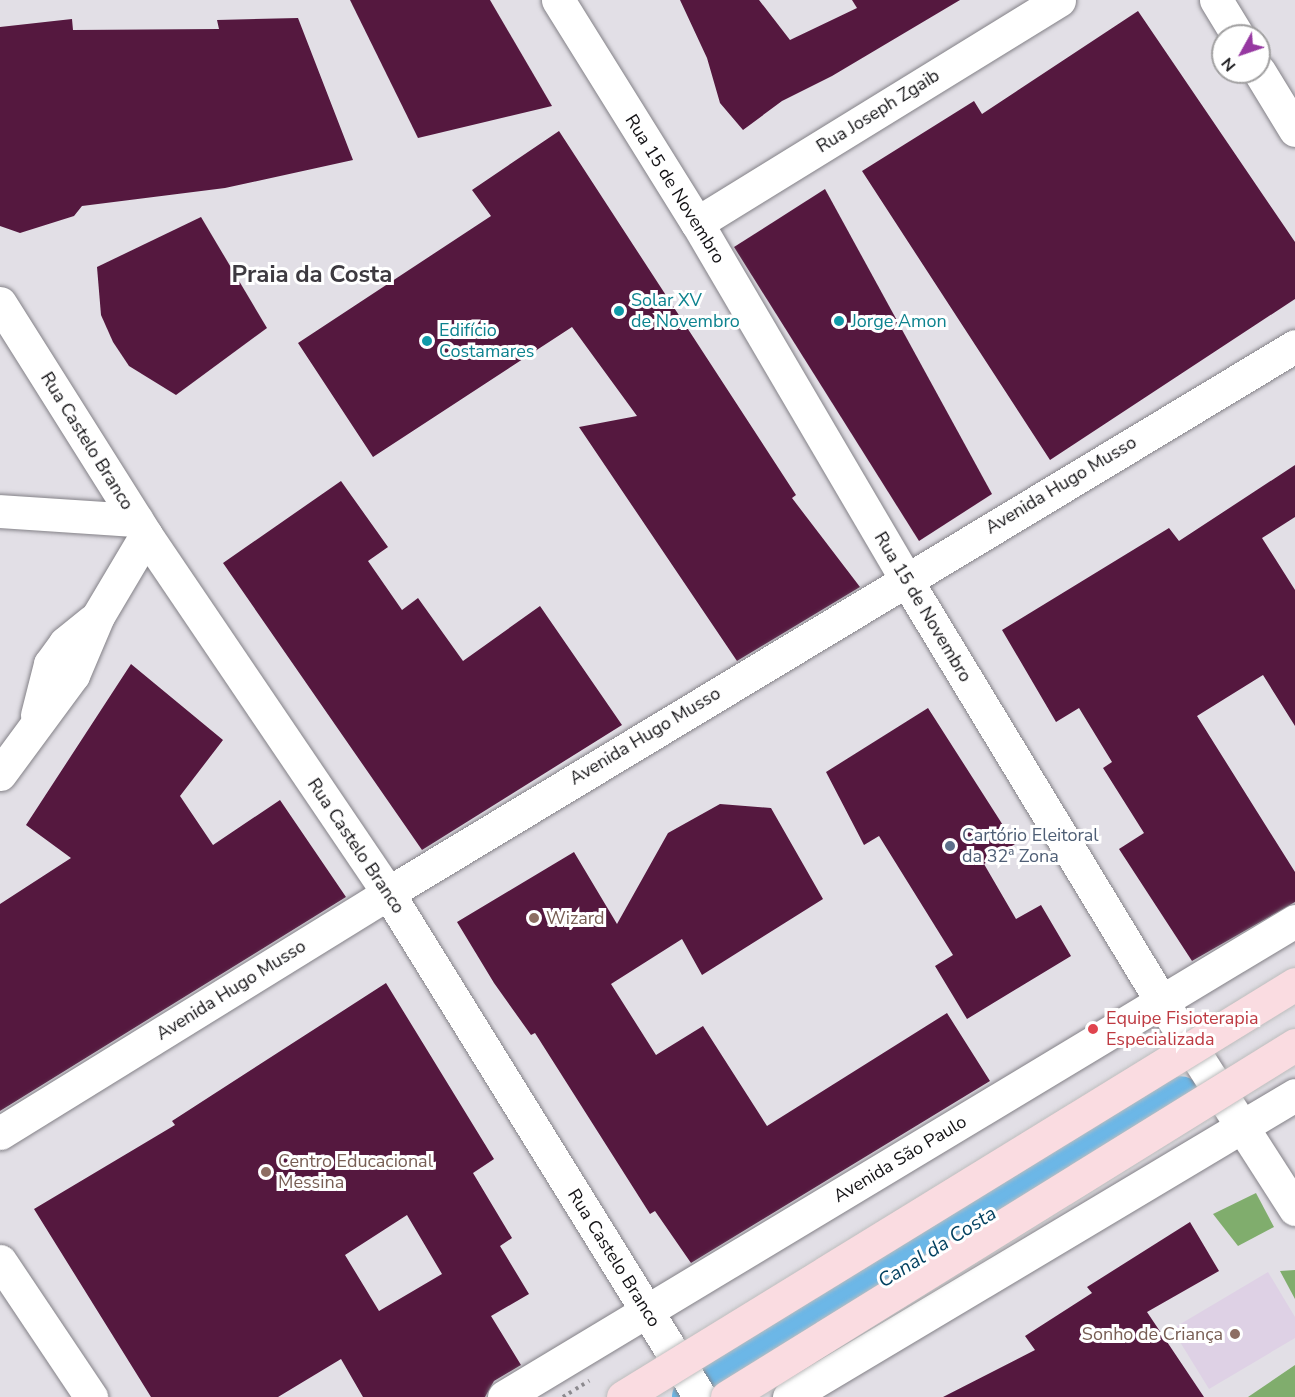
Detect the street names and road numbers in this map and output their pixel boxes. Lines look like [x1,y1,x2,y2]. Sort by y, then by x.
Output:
street label: Rua Joseph Zgaib [813,65,943,157]
street label: Rua 15 de Novembro [620,111,730,267]
street label: Rua Castelo Branco [36,368,138,514]
street label: Avenida Hugo Musso [982,431,1140,539]
street label: Rua 15 de Novembro [870,528,976,686]
street label: Avenida Hugo Musso [566,682,724,790]
street label: Rua Castelo Branco [303,774,409,918]
street label: Avenida Hugo Musso [152,935,310,1045]
street label: Avenida São Paulo [830,1111,970,1207]
street label: Rua Castelo Branco [563,1185,665,1331]

